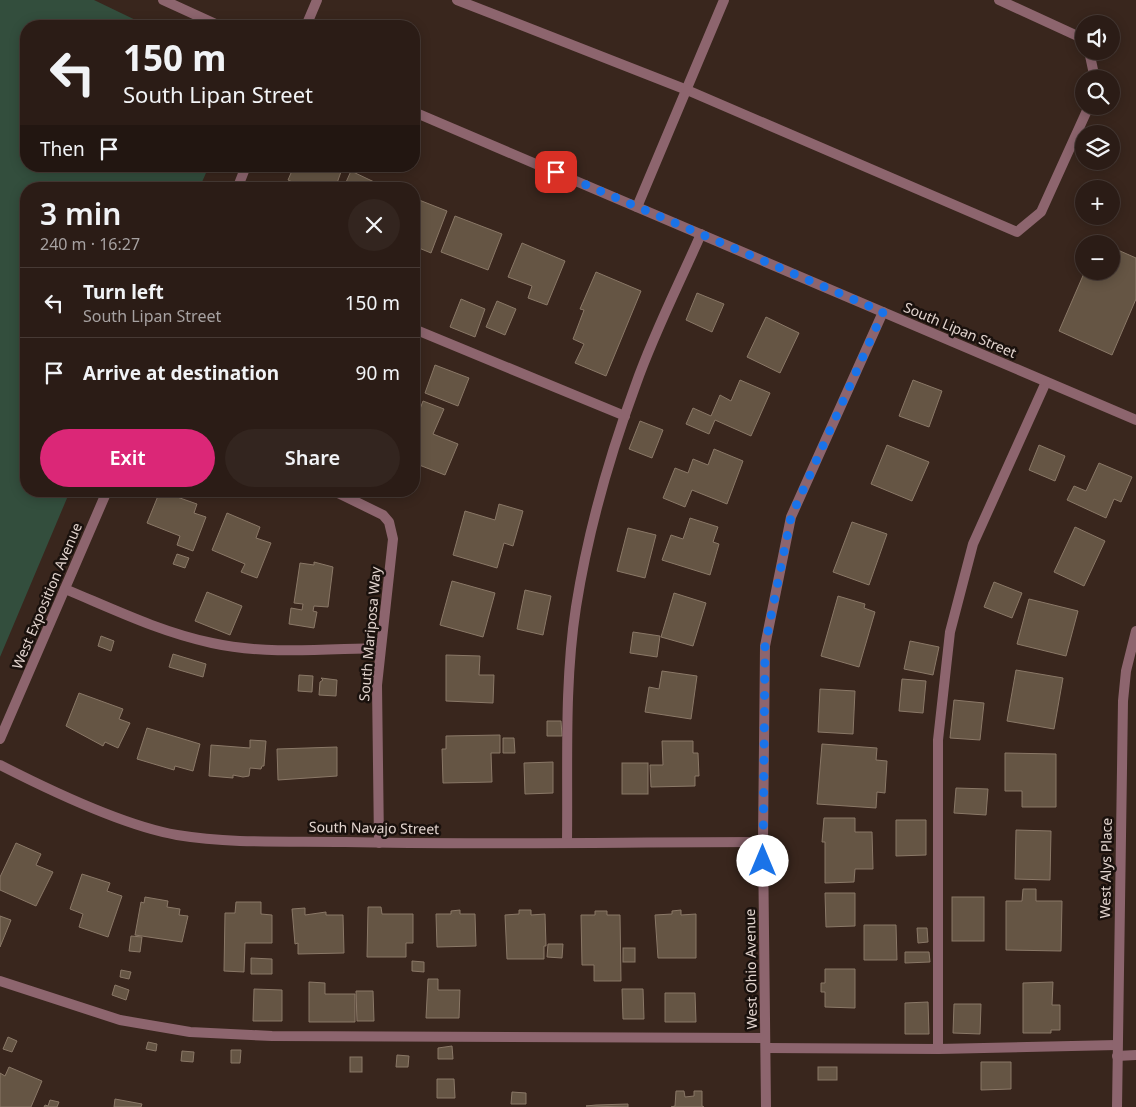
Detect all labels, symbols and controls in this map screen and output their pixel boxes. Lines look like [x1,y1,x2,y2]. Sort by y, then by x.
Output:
map controls [1075,15,1120,280]
button: sound [1075,15,1120,60]
text: 150 m [123,34,226,81]
icon: left [40,40,105,105]
button: search [1075,70,1120,115]
text: South Lipan Street [123,79,313,109]
button: layers [1075,125,1120,170]
icon: arrive [95,135,123,163]
text: Then [40,136,85,162]
pin [535,151,577,193]
icon: arrive [542,158,570,186]
button: + [1075,180,1120,225]
text: 3 min [40,193,121,234]
button: close [348,199,400,251]
text: 240 m · 16:27 [40,233,140,255]
button: − [1075,235,1120,280]
text: Turn left [83,279,164,305]
icon: left [40,289,68,317]
text: 150 m [345,290,400,316]
street label: South Lipan Street [901,297,1020,362]
text: South Lipan Street [83,305,221,327]
icon: arrive [40,359,68,387]
text: Arrive at destination [83,360,279,386]
text: 90 m [356,360,400,386]
button: Exit [40,429,215,487]
button: Share [225,429,400,487]
street label: West Exposition Avenue [7,520,86,672]
street label: South Mariposa Way [354,565,385,702]
street label: South Navajo Street [309,817,439,838]
street label: West Alys Place [1095,817,1116,918]
position arrow [736,834,788,886]
street label: West Ohio Avenue [740,909,761,1029]

